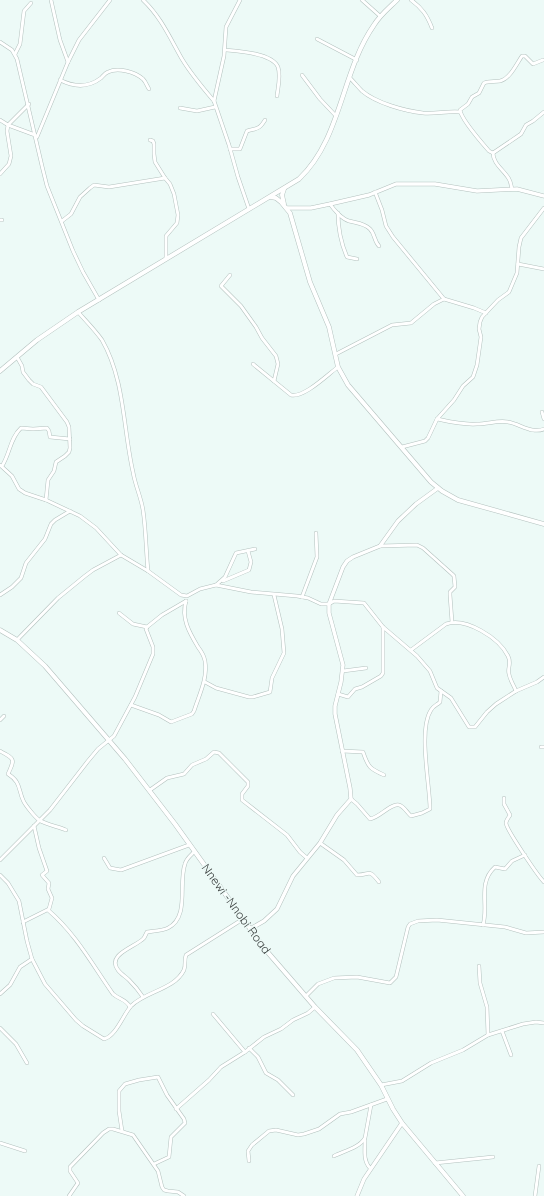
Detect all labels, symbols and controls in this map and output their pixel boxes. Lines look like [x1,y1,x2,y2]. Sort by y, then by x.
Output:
street label: Nnewi -Nnobi Road [199,861,274,957]

